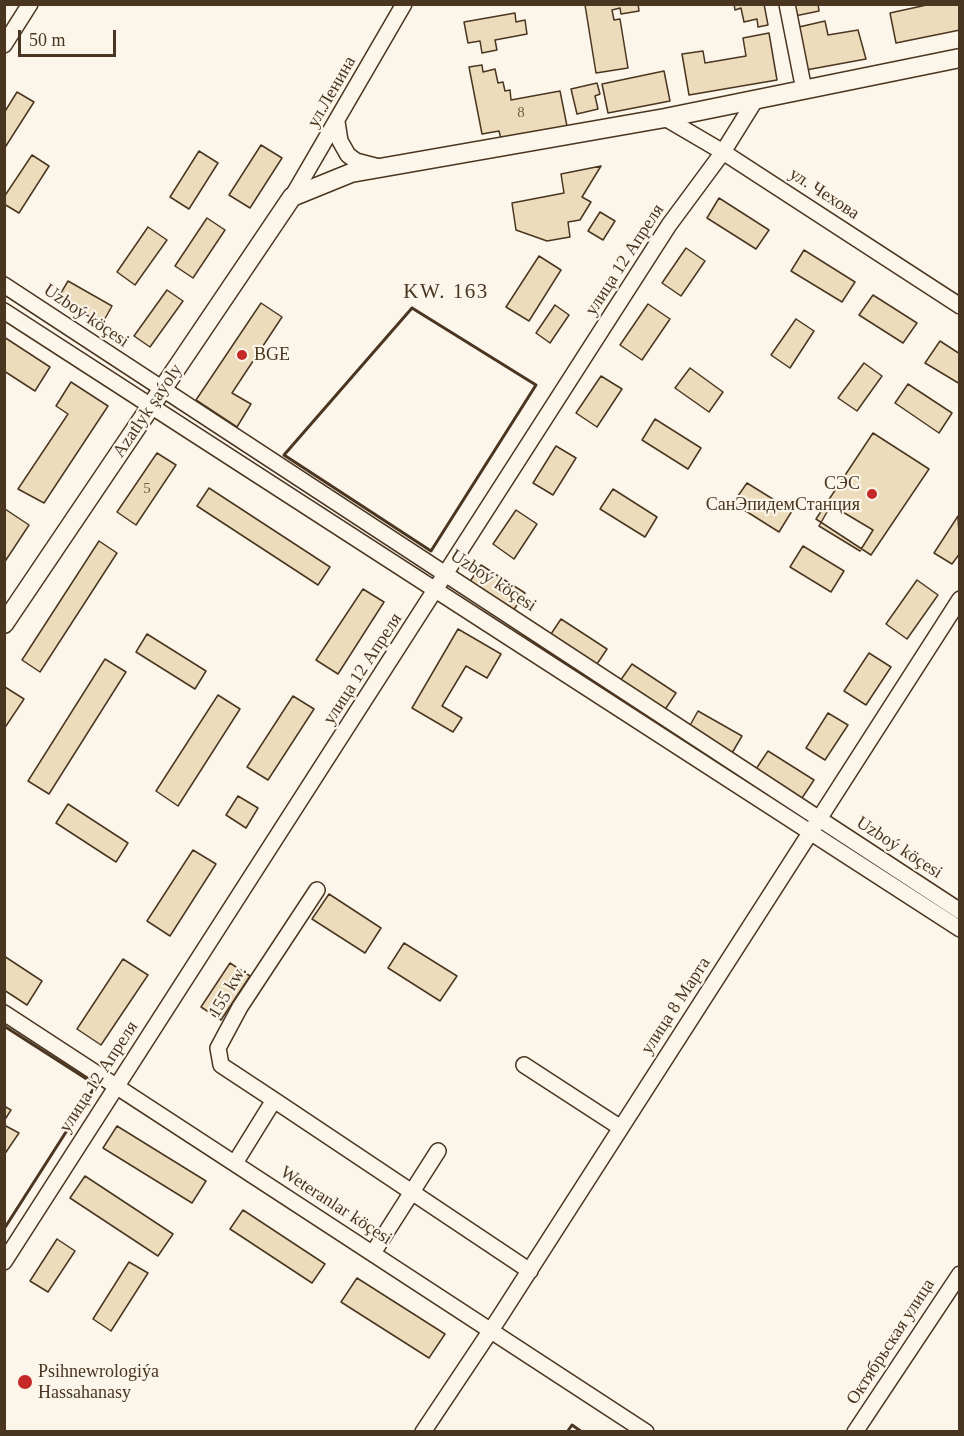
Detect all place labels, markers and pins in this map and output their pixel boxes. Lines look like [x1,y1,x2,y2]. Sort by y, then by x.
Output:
place label: BGE [254,344,290,366]
marker: BGE [235,348,249,362]
place label: СЭС СанЭпидемСтанция [706,473,860,516]
marker: СЭС СанЭпидемСтанция [865,487,879,501]
place label: Psihnewrologiýa Hassahanasy [38,1361,159,1404]
marker: Psihnewrologiýa Hassahanasy [16,1373,34,1391]

